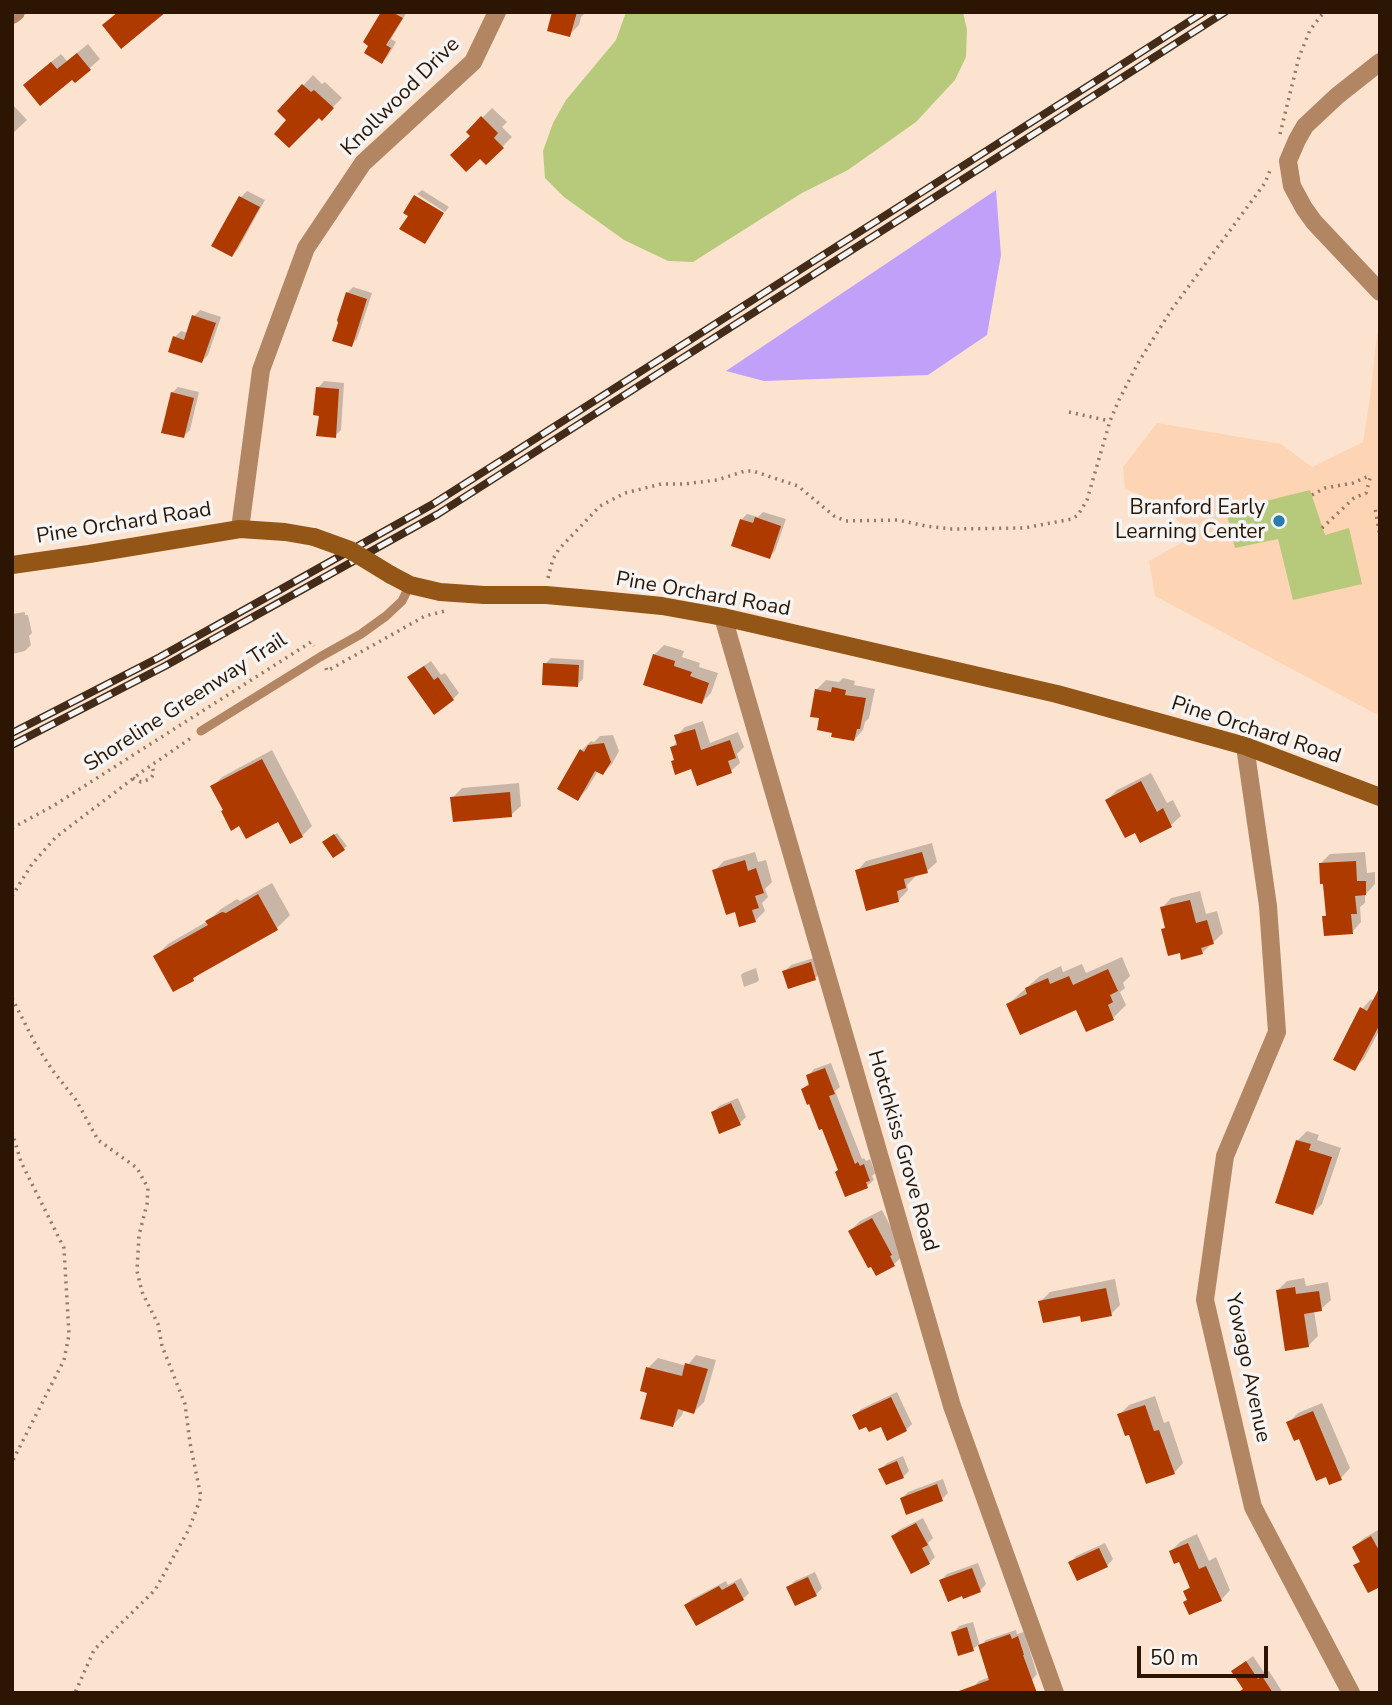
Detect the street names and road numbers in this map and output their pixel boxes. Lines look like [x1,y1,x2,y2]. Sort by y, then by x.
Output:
street label: Knollwood Drive [337,33,465,161]
street label: Pine Orchard Road [35,498,213,550]
street label: Pine Orchard Road [614,567,792,623]
street label: Shoreline Greenway Trail [80,628,292,778]
street label: Pine Orchard Road [1168,692,1344,770]
street label: Hotchkiss Grove Road [861,1048,943,1254]
street label: Yowago Avenue [1219,1291,1275,1445]

